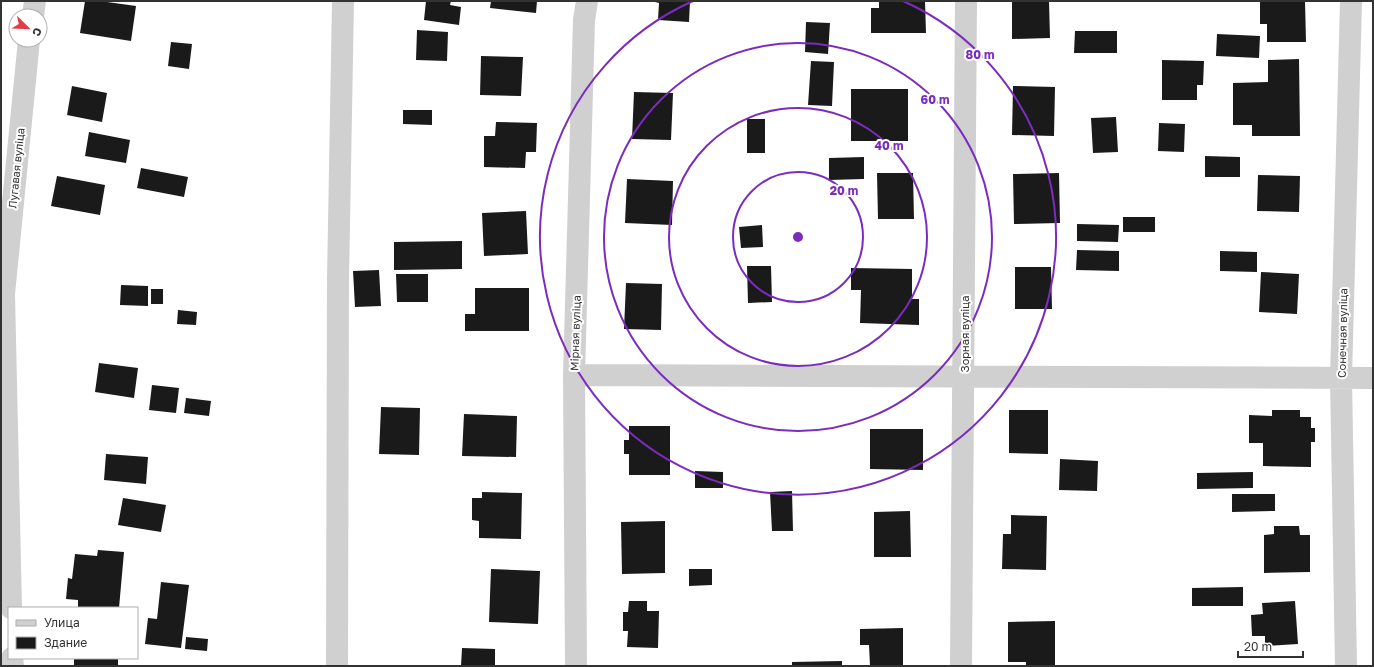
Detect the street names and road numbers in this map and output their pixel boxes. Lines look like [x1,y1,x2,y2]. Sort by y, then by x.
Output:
street label: Лугавая вуліца [5,127,27,209]
street label: Сонечная вуліца [1335,288,1349,378]
street label: Мірная вуліца [567,295,583,371]
street label: Зорная вуліца [958,296,971,372]

